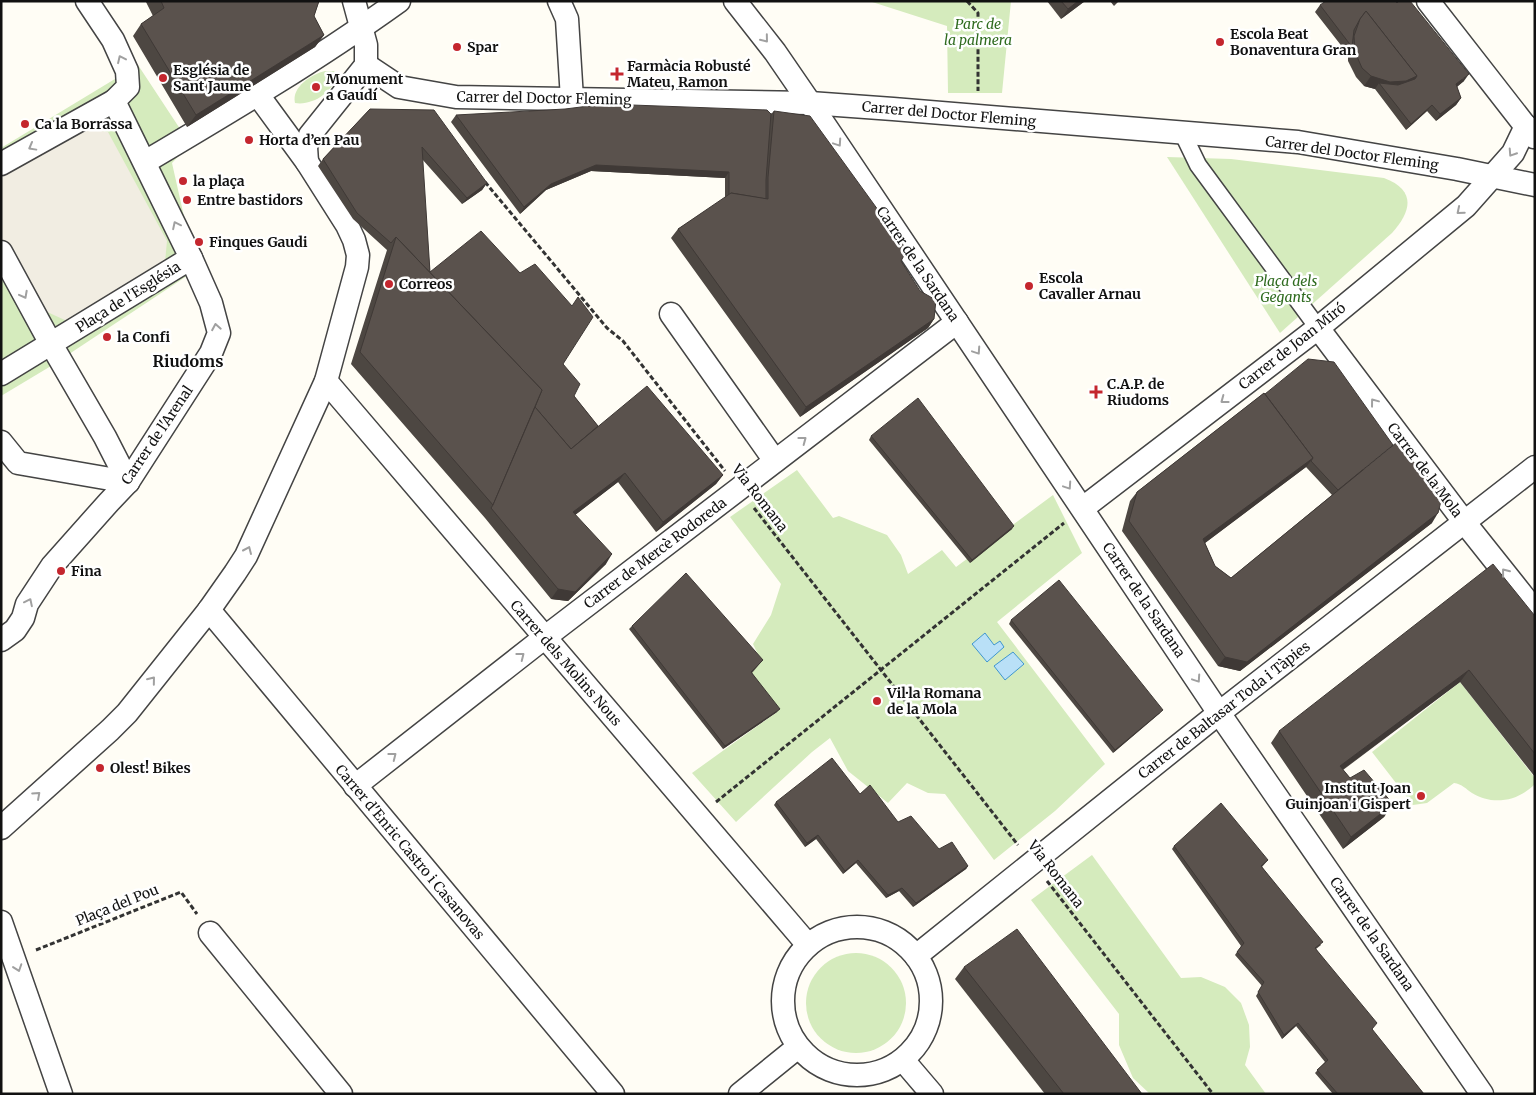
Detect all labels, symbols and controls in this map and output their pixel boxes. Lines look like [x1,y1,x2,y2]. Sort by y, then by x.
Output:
park label: Parc de la palmera [944,15,1012,49]
place label: Escola Beat Bonaventura Gran [1230,25,1357,59]
one-way arrow [760,34,769,43]
marker: Escola Beat Bonaventura Gran [1214,36,1226,48]
place label: Spar [467,38,499,56]
marker: Spar [451,41,463,53]
one-way arrow [117,55,128,64]
place label: Farmàcia Robusté Mateu, Ramon [627,57,751,91]
place label: Església de Sant Jaume [173,61,251,95]
marker: Farmàcia Robusté Mateu, Ramon [611,68,623,80]
place label: Monument a Gaudí [326,70,404,104]
marker: Església de Sant Jaume [157,72,169,84]
marker: Monument a Gaudí [310,81,322,93]
street label: Carrer del Doctor Fleming [456,87,632,109]
street label: Carrer del Doctor Fleming [861,97,1037,131]
place label: Ca la Borrassa [35,115,133,133]
marker: Ca la Borrassa [19,118,31,130]
place label: Horta d’en Pau [259,131,359,149]
street label: Carrer del Doctor Fleming [1264,132,1440,174]
marker: Horta d’en Pau [243,134,255,146]
one-way arrow [831,138,841,147]
one-way arrow [28,141,37,151]
one-way arrow [1509,147,1518,156]
place label: la plaça [193,172,245,190]
marker: la plaça [177,175,189,187]
place label: Entre bastidors [197,191,303,209]
marker: Entre bastidors [181,194,193,206]
street label: Carrer de la Sardana [873,203,964,325]
one-way arrow [1457,205,1466,214]
one-way arrow [172,221,182,230]
place label: Finques Gaudi [209,233,308,251]
marker: Finques Gaudi [193,236,205,248]
street label: Plaça de l'Església [72,257,184,337]
place label: Escola Cavaller Arnau [1039,269,1141,303]
park label: Plaça dels Gegants [1255,272,1317,306]
place label: Correos [399,275,453,293]
marker: Correos [383,278,395,290]
marker: Escola Cavaller Arnau [1023,280,1035,292]
one-way arrow [18,289,28,298]
street label: Carrer de Joan Miró [1235,299,1349,393]
one-way arrow [212,322,222,331]
place label: la Confi [117,328,171,346]
marker: la Confi [101,331,113,343]
one-way arrow [971,345,980,355]
district label: Riudoms [153,351,223,371]
place label: C.A.P. de Riudoms [1107,375,1169,409]
street label: Carrer de l'Arenal [117,381,197,488]
marker: C.A.P. de Riudoms [1089,385,1103,399]
one-way arrow [1221,394,1230,402]
one-way arrow [1371,399,1379,408]
street label: Carrer de la Mola [1384,419,1467,521]
one-way arrow [797,437,807,446]
street label: Via Romana [727,460,792,536]
one-way arrow [1062,480,1071,489]
street label: Carrer de Mercè Rodoreda [580,493,730,613]
street label: Carrer de la Sardana [1099,539,1190,661]
one-way arrow [242,546,252,555]
place label: Fina [71,562,102,580]
marker: Fina [55,565,67,577]
one-way arrow [1501,569,1510,578]
street label: Carrer dels Molins Nous [506,596,626,730]
one-way arrow [23,598,33,607]
street label: Carrer de Baltasar Toda i Tàpies [1134,637,1314,783]
one-way arrow [515,653,524,661]
one-way arrow [1191,673,1200,683]
one-way arrow [146,677,155,686]
place label: Vil·la Romana de la Mola [886,684,982,718]
marker: Vil·la Romana de la Mola [871,695,883,707]
one-way arrow [387,754,396,762]
place label: Olest! Bikes [110,759,191,777]
street label: Carrer d'Enric Castro i Casanovas [331,761,489,943]
marker: Olest! Bikes [94,762,106,774]
place label: Institut Joan Guinjoan i Gispert [1285,779,1411,813]
marker: Institut Joan Guinjoan i Gispert [1415,790,1427,802]
one-way arrow [32,792,41,801]
street label: Via Romana [1023,836,1088,912]
street label: Carrer de la Sardana [1326,874,1418,995]
street label: Plaça del Pou [73,880,161,930]
one-way arrow [12,963,22,971]

